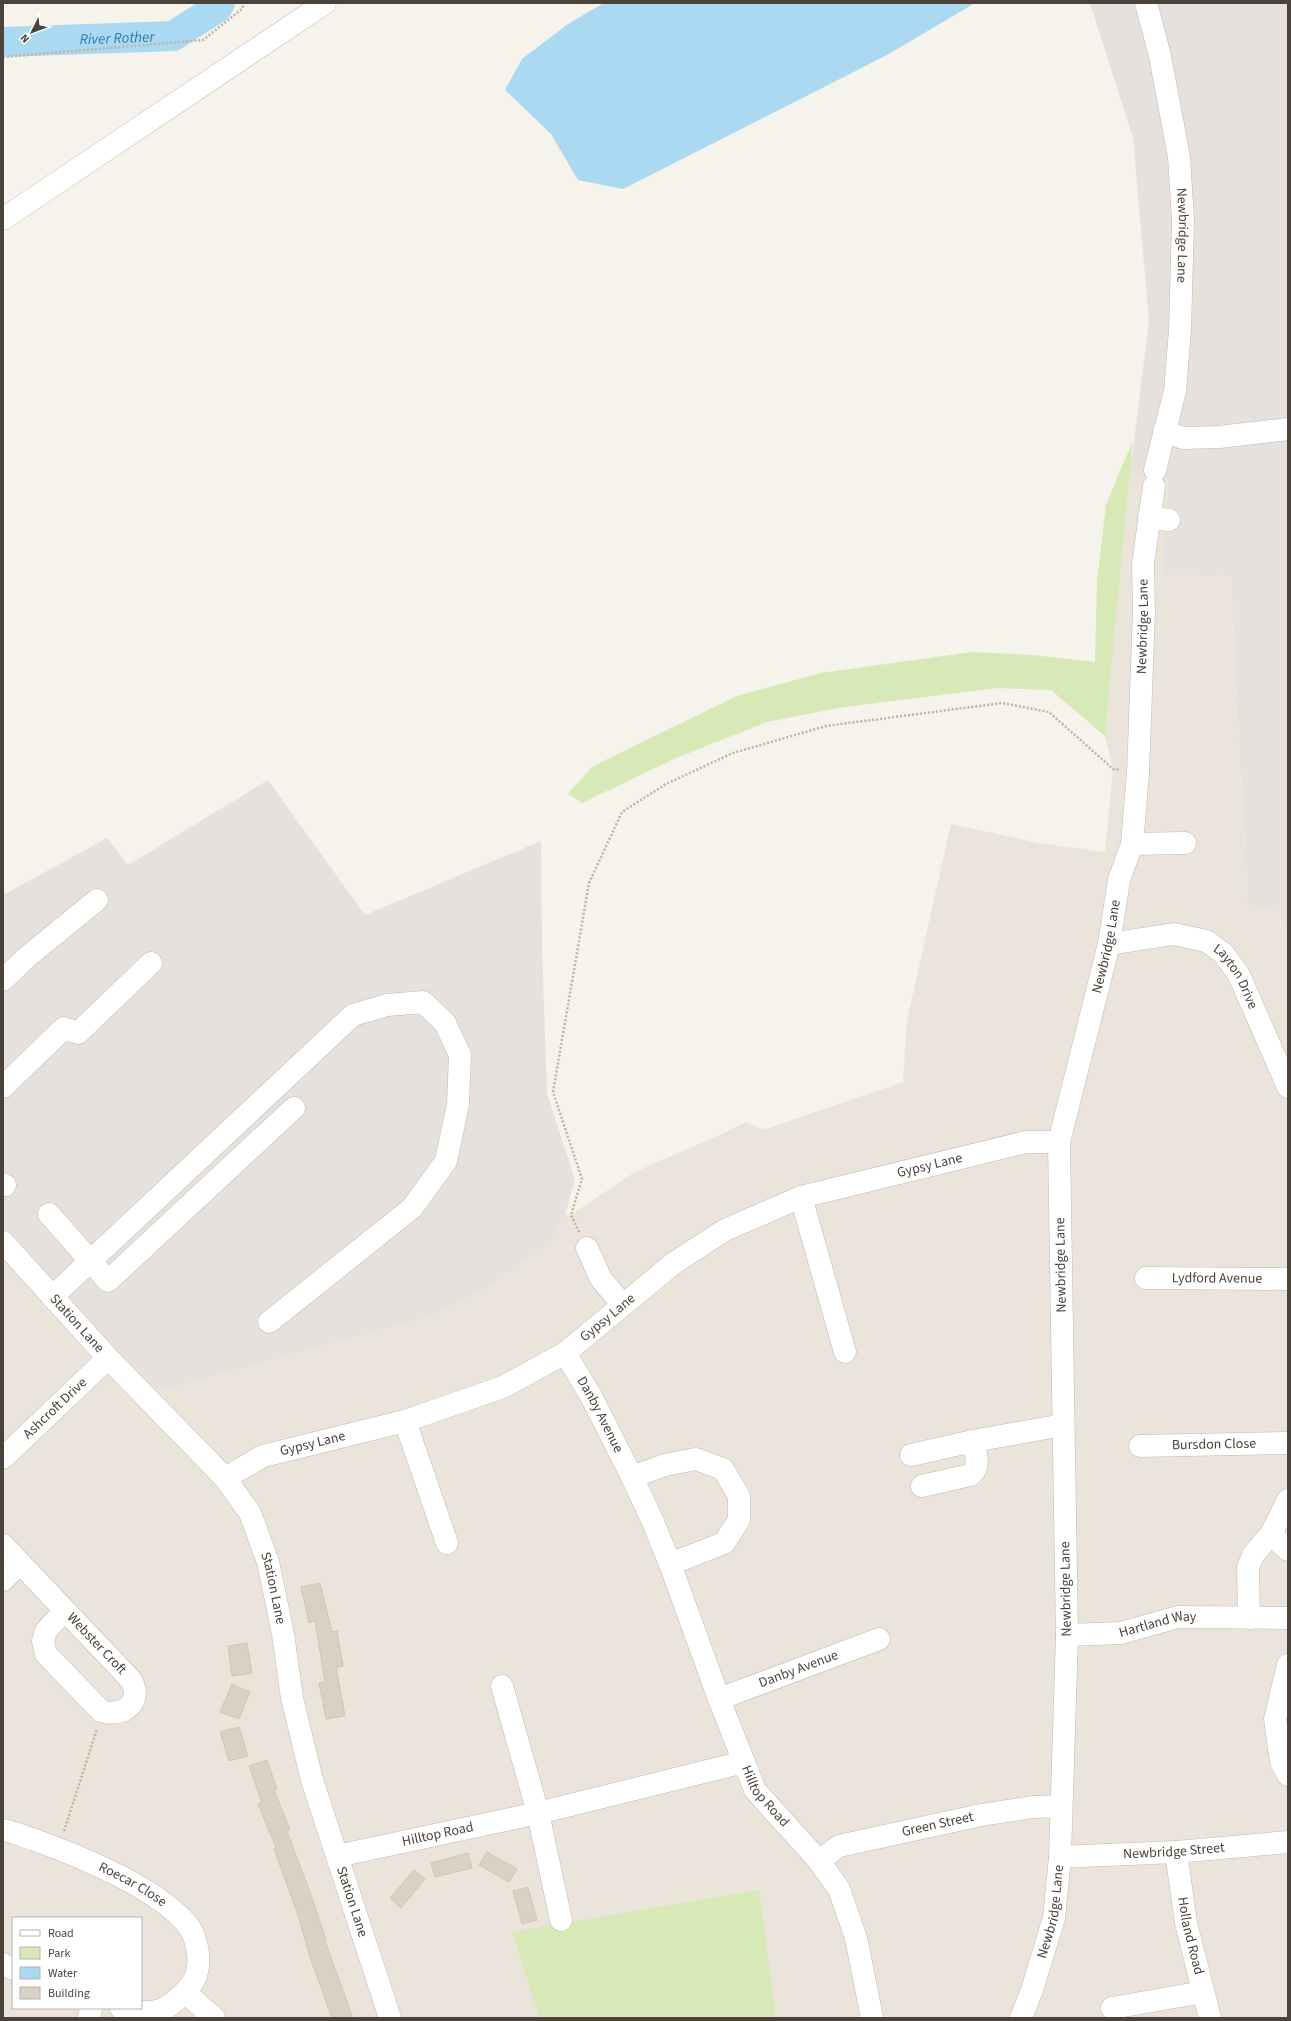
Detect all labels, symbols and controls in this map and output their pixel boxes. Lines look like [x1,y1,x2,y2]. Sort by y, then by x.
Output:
north arrow [12,12,52,52]
water label: River Rother [79,26,156,50]
text: N [17,31,33,46]
street label: Newbridge Lane [1171,187,1193,283]
street label: Newbridge Lane [1132,579,1154,674]
street label: Newbridge Lane [1087,898,1126,996]
street label: Layton Drive [1209,939,1263,1012]
street label: Gypsy Lane [895,1148,964,1183]
street label: Newbridge Lane [1050,1217,1072,1313]
street label: Lydford Avenue [1172,1268,1262,1289]
street label: Gypsy Lane [576,1289,640,1347]
street label: Station Lane [45,1290,109,1357]
street label: Ashcroft Drive [19,1373,92,1444]
street label: Danby Avenue [572,1373,628,1456]
street label: Gypsy Lane [278,1426,347,1461]
street label: Bursdon Close [1172,1434,1256,1455]
street label: Newbridge Lane [1055,1541,1077,1637]
street label: Station Lane [255,1549,291,1626]
street label: Hartland Way [1117,1606,1197,1643]
street label: Webster Croft [62,1608,132,1680]
street label: Danby Avenue [756,1645,841,1693]
street label: Hilltop Road [736,1762,794,1831]
street label: Green Street [900,1807,976,1842]
street label: Hilltop Road [400,1817,475,1852]
street label: Newbridge Street [1123,1838,1226,1864]
street label: Roecar Close [95,1857,171,1912]
street label: Station Lane [331,1864,373,1940]
street label: Newbridge Lane [1032,1864,1069,1961]
street label: Holland Road [1172,1896,1209,1977]
legend [12,1917,142,2009]
text: Road [48,1925,74,1942]
text: Park [48,1945,70,1962]
text: Water [48,1965,78,1982]
text: Building [48,1985,90,2002]

